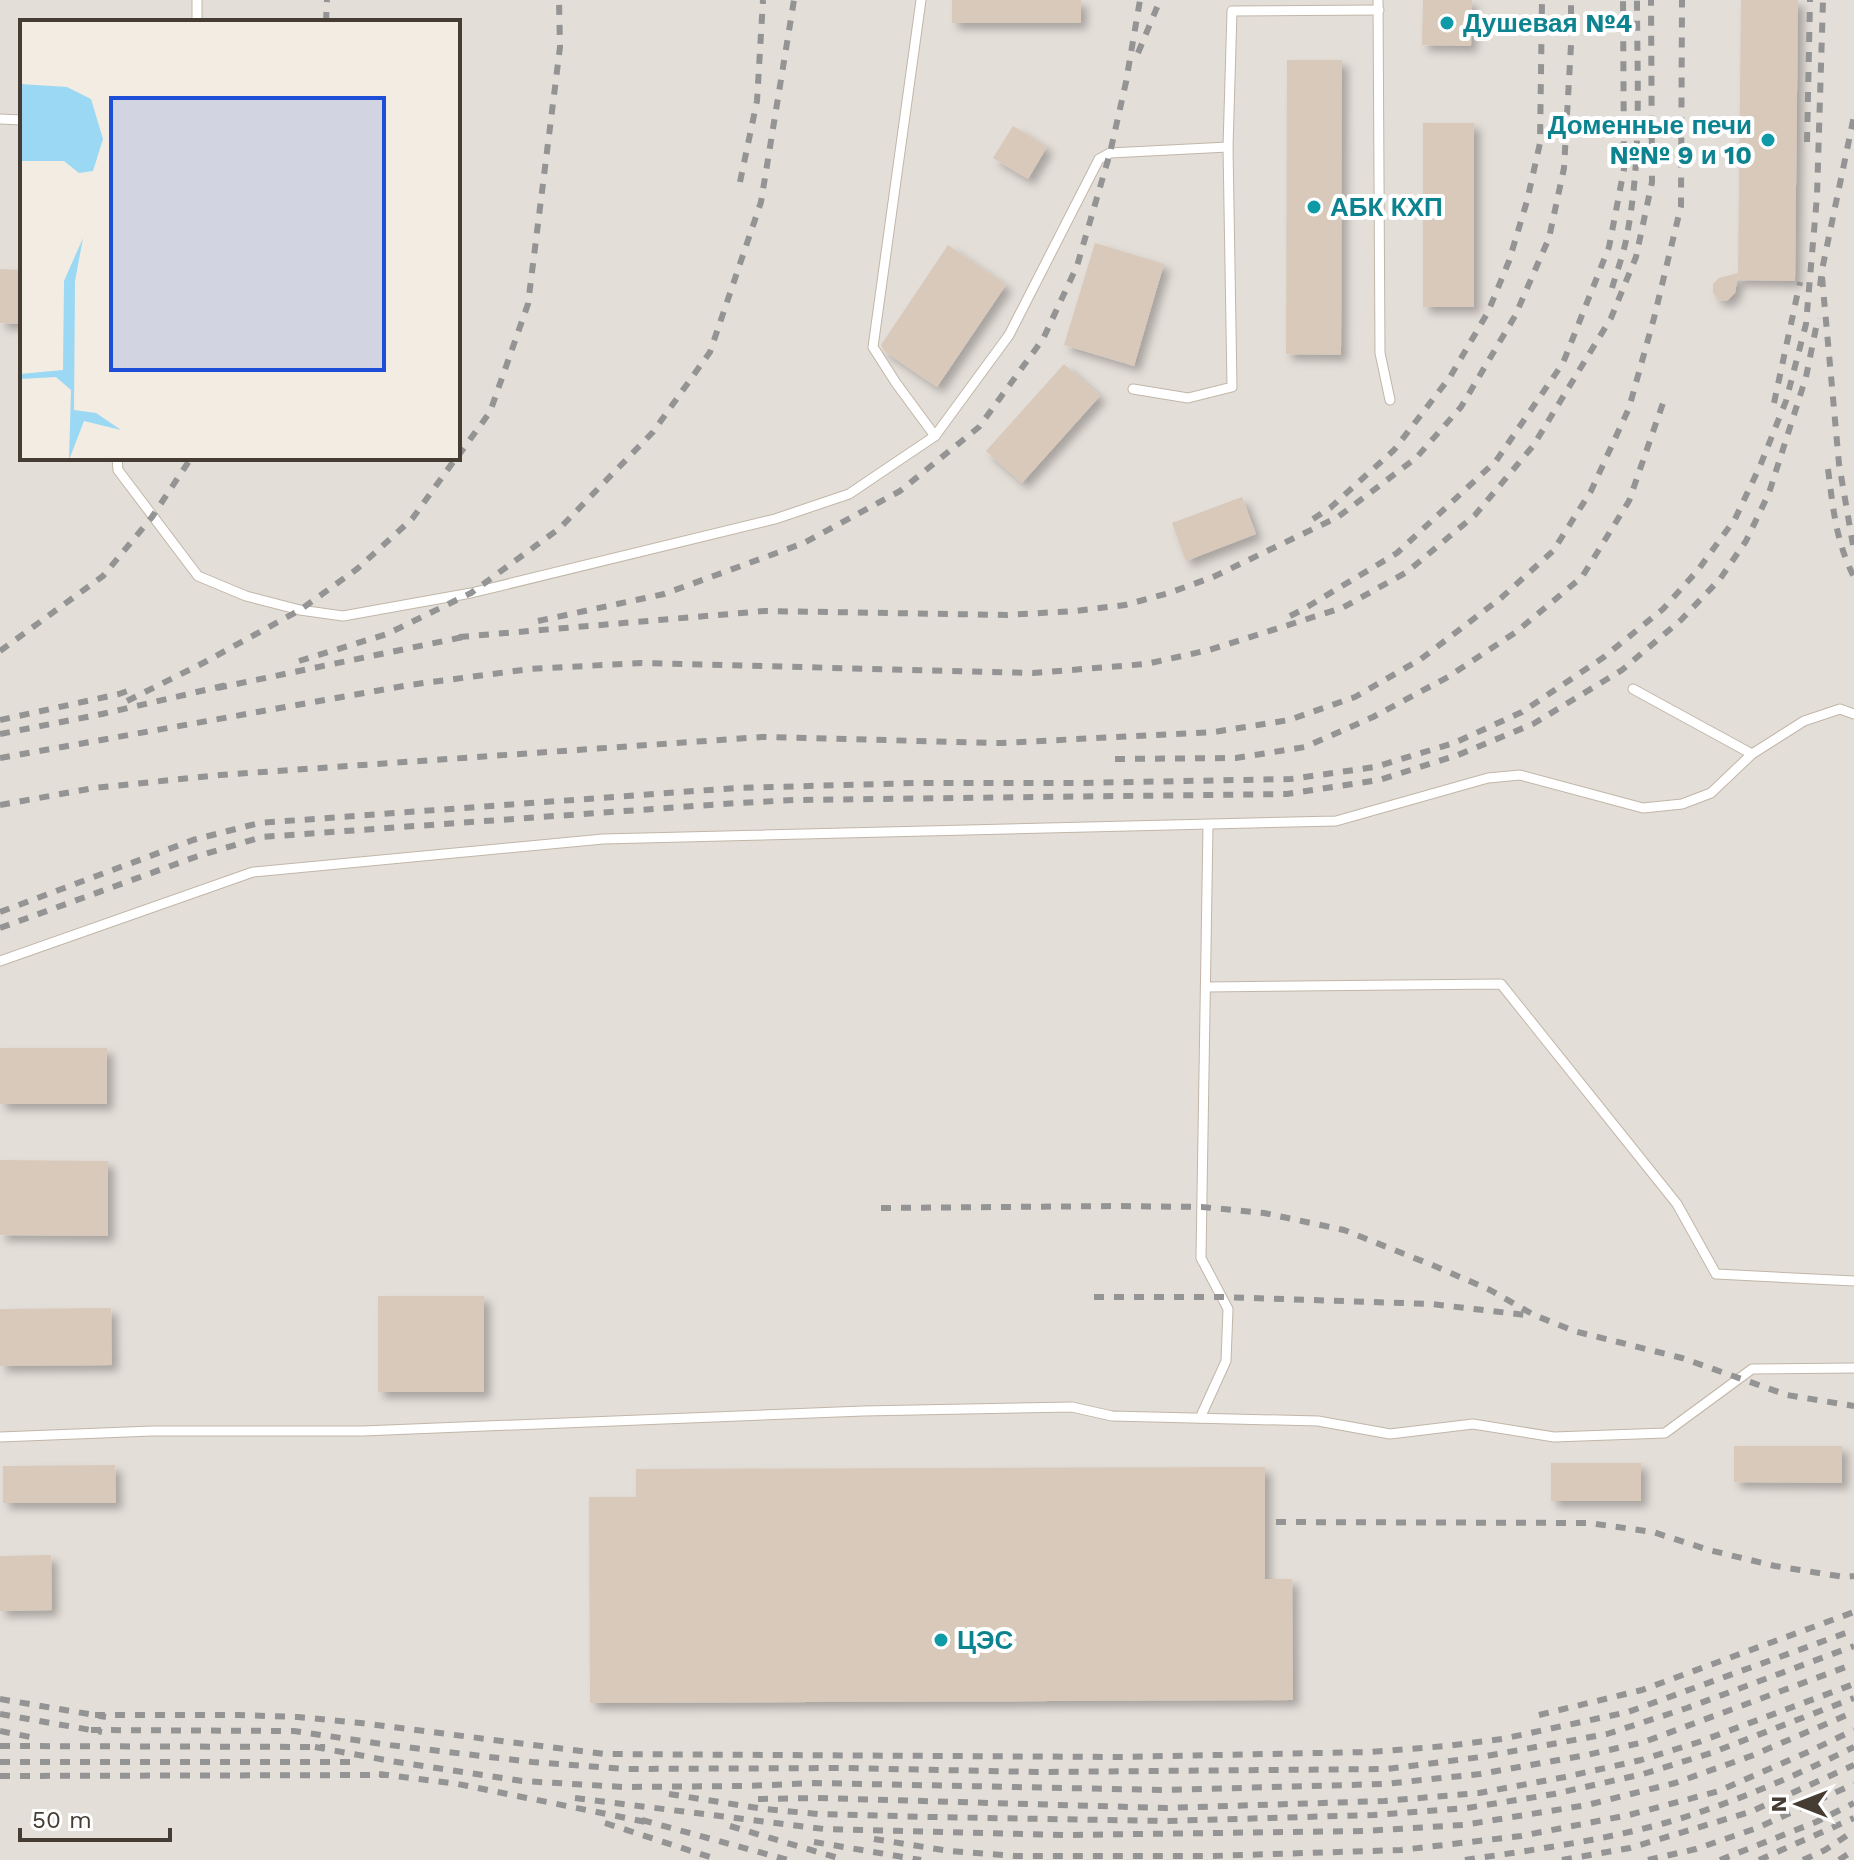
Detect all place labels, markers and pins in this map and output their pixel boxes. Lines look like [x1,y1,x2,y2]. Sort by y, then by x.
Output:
place label: Душевая №4 [1463,8,1632,38]
marker: Душевая №4 [1438,14,1456,32]
place label: Доменные печи №№ 9 и 10 [1548,110,1752,170]
marker: Доменные печи №№ 9 и 10 [1759,131,1777,149]
place label: АБК КХП [1330,192,1443,222]
marker: АБК КХП [1305,198,1323,216]
place label: ЦЭС [957,1625,1013,1655]
marker: ЦЭС [932,1631,950,1649]

